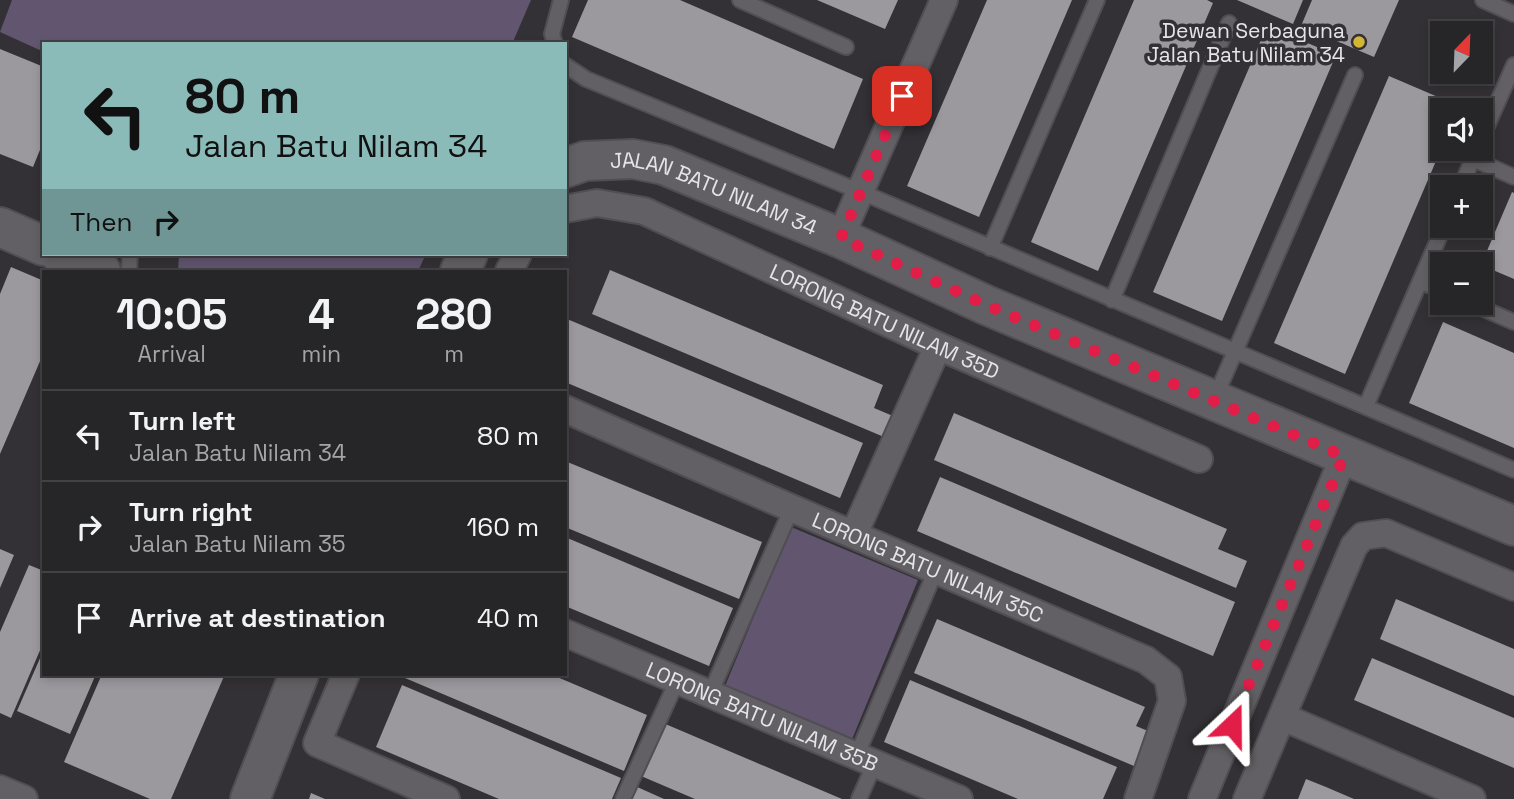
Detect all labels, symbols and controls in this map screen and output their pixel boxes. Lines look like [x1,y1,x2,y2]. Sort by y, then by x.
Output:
place label: Dewan Serbaguna Jalan Batu Nilam 34 [1147,17,1345,68]
north arrow [1430,21,1493,84]
map controls [1430,21,1493,315]
marker: Dewan Serbaguna Jalan Batu Nilam 34 [1351,34,1367,50]
text: 80 m [185,65,300,127]
pin [872,66,932,126]
icon: left [70,70,161,161]
icon: arrive [883,77,921,115]
button: sound [1430,98,1493,161]
text: Jalan Batu Nilam 34 [185,126,487,166]
street label: JALAN BATU NILAM 34 [609,145,822,241]
button: + [1430,175,1493,238]
icon: right [147,203,185,241]
text: Then [70,205,133,239]
button: − [1430,252,1493,315]
street label: LORONG BATU NILAM 35D [766,257,1004,385]
text: 10:05 [116,288,227,341]
text: 4 [308,288,335,341]
text: 280 [415,288,493,341]
text: Arrival [138,339,206,369]
text: min [302,339,341,369]
text: m [444,339,464,369]
text: Turn left [129,404,236,438]
icon: left [70,417,108,455]
text: 80 m [477,419,539,453]
text: Jalan Batu Nilam 34 [129,438,346,468]
text: Turn right [129,495,253,529]
street label: LORONG BATU NILAM 35C [808,505,1048,628]
icon: right [70,508,108,546]
text: 160 m [467,510,539,544]
text: Jalan Batu Nilam 35 [129,529,346,559]
icon: arrive [70,599,108,637]
text: Arrive at destination [129,601,386,635]
text: 40 m [477,601,539,635]
street label: LORONG BATU NILAM 35B [642,655,882,777]
position arrow [1195,688,1269,762]

